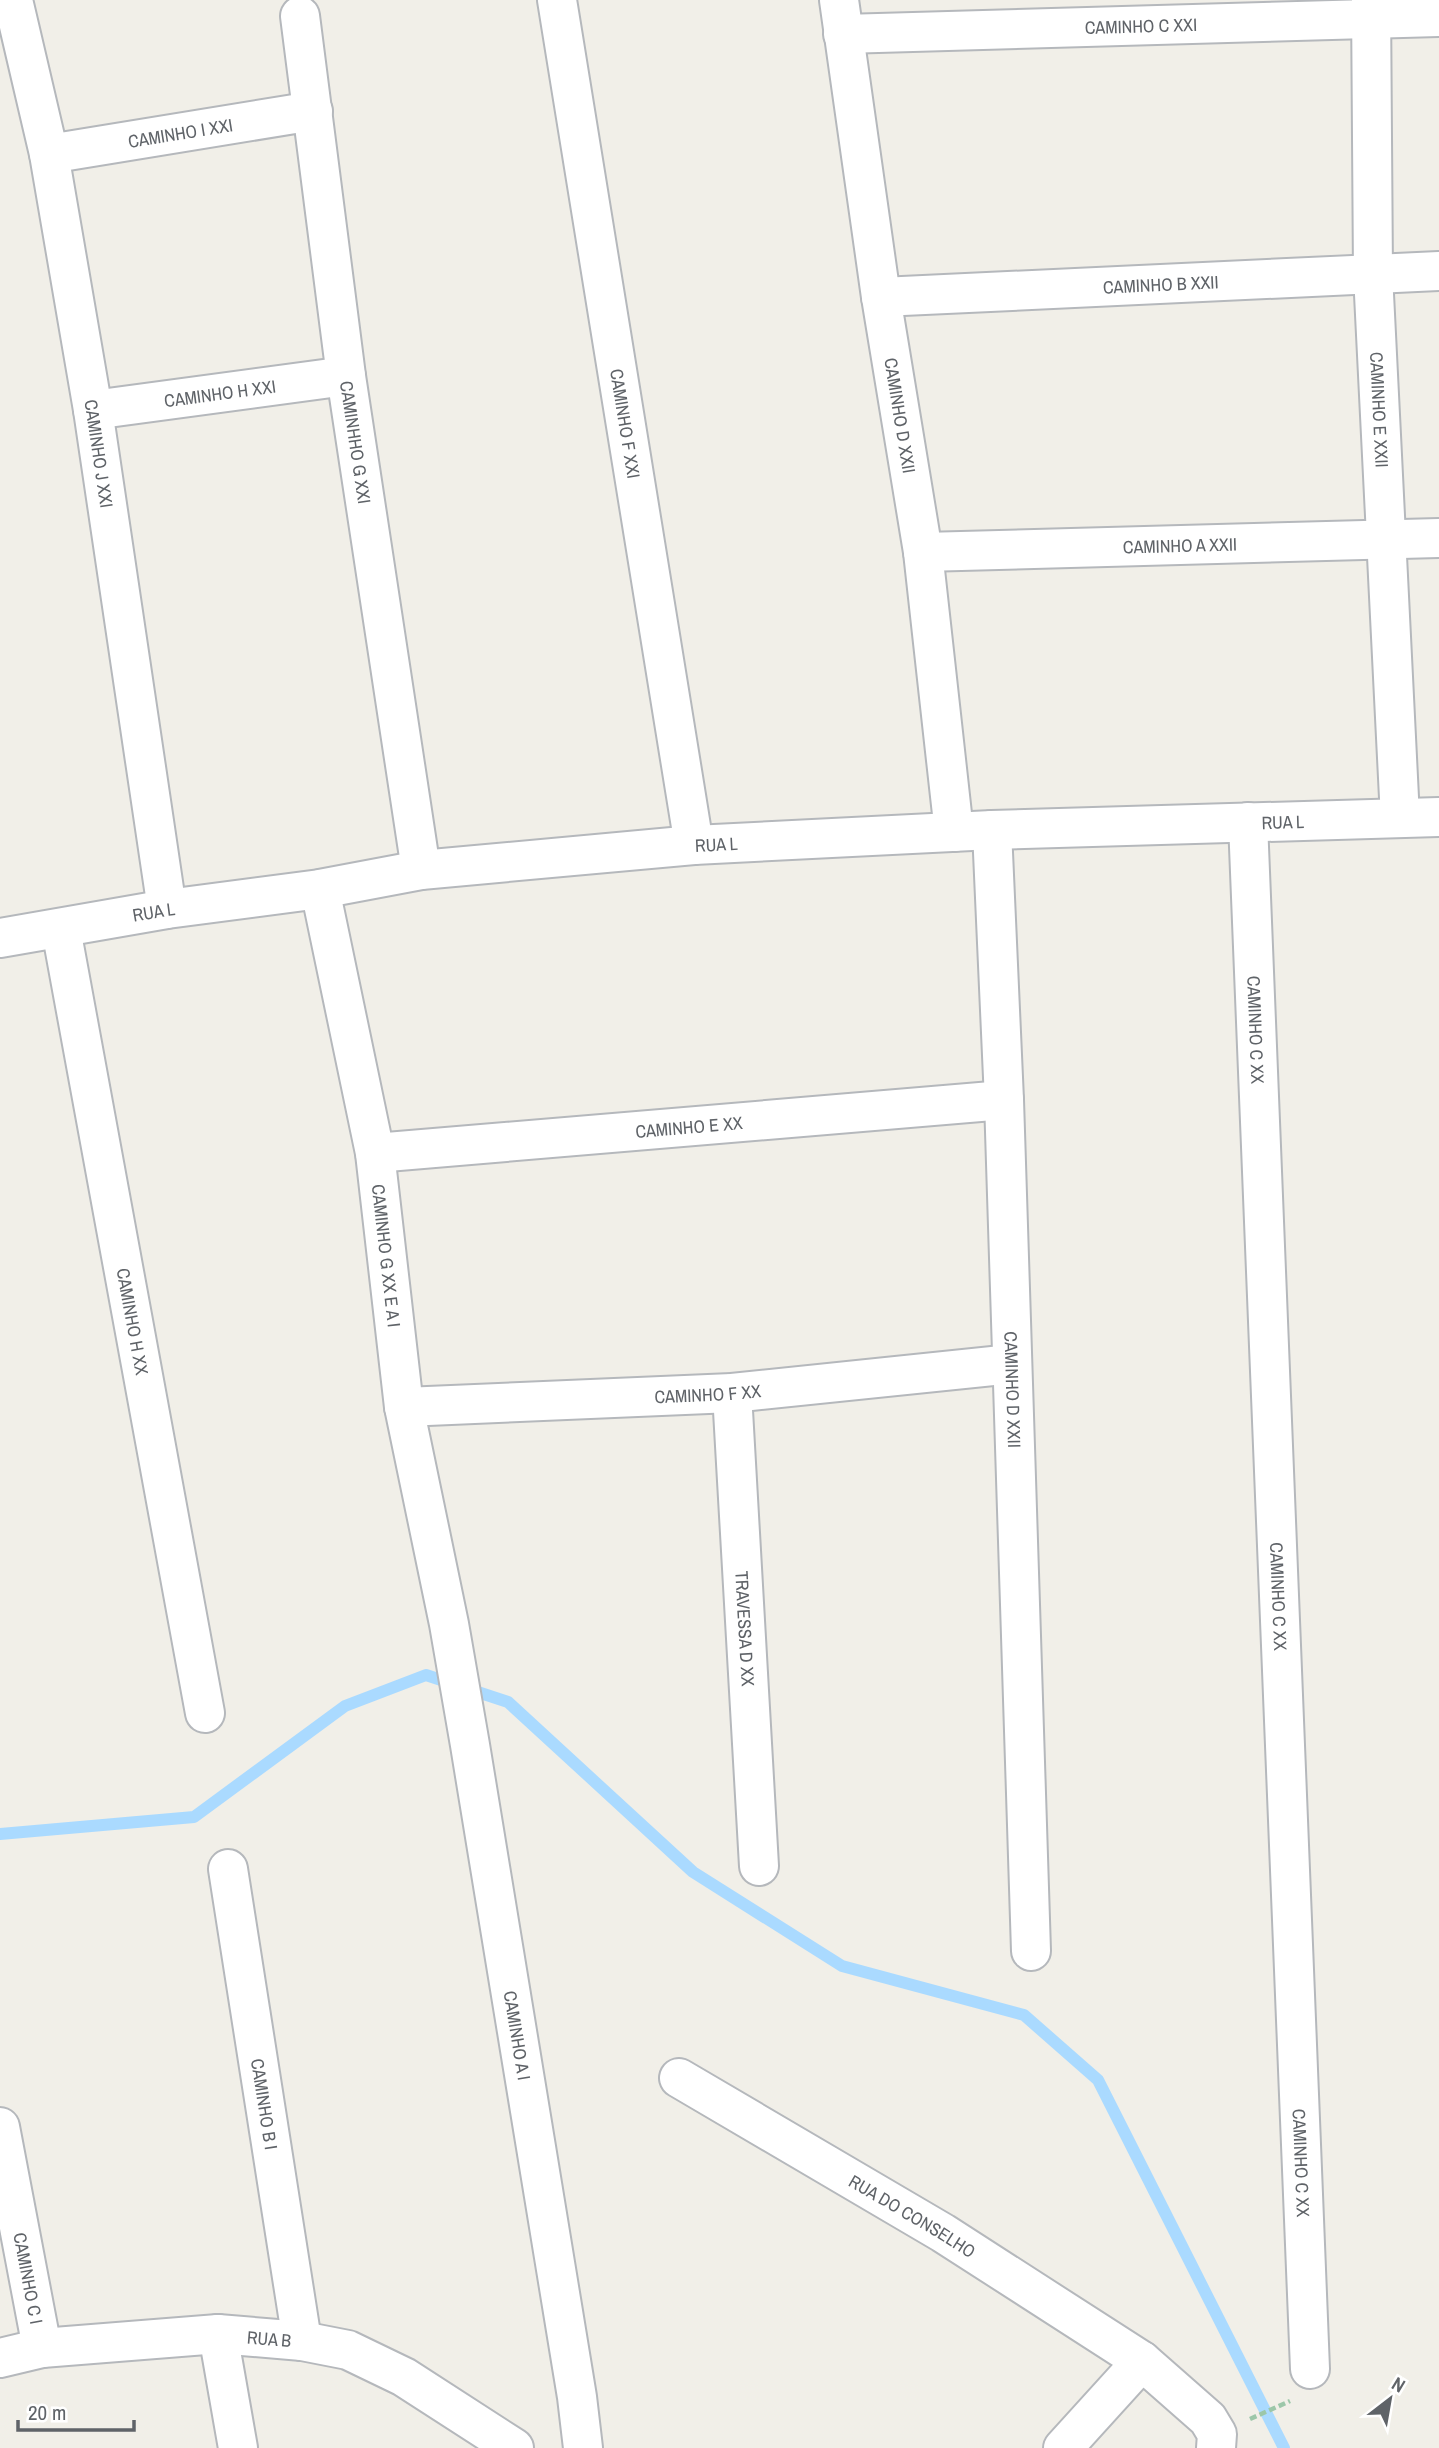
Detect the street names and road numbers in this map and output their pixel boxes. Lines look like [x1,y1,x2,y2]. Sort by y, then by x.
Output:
street label: CAMINHO C XXI [1084,11,1197,40]
street label: CAMINHO I XXI [126,112,235,153]
street label: CAMINHO B XXII [1102,269,1219,299]
street label: CAMINHO E XXII [1364,351,1395,468]
street label: CAMINHO D XXII [879,356,922,475]
street label: CAMINHO F XXI [604,367,647,480]
street label: CAMINHO H XXI [162,373,277,413]
street label: CAMINHHO G XXI [334,379,378,505]
street label: CAMINHO J XXI [79,398,120,509]
street label: CAMINHO A XXII [1123,531,1237,559]
street label: RUA L [1261,808,1304,835]
street label: RUA L [694,830,738,857]
street label: RUA L [131,896,176,927]
street label: CAMINHO C XX [1242,975,1271,1085]
street label: CAMINHO E XX [634,1110,744,1144]
street label: CAMINHO G XX E A I [366,1183,407,1328]
street label: CAMINHO H XX [111,1266,155,1377]
street label: CAMINHO D XXII [999,1331,1028,1448]
street label: CAMINHO F XX [654,1378,762,1409]
street label: CAMINHO C XX [1264,1542,1294,1651]
street label: TRAVESSA D XX [730,1570,761,1687]
street label: CAMINHO A I [498,1989,537,2082]
street label: CAMINHO B I [245,2057,284,2151]
street label: CAMINHO C XX [1287,2108,1316,2218]
street label: RUA DO CONSELHO [844,2168,981,2263]
street label: CAMINHO C I [8,2230,50,2326]
street label: RUA B [246,2324,292,2353]

